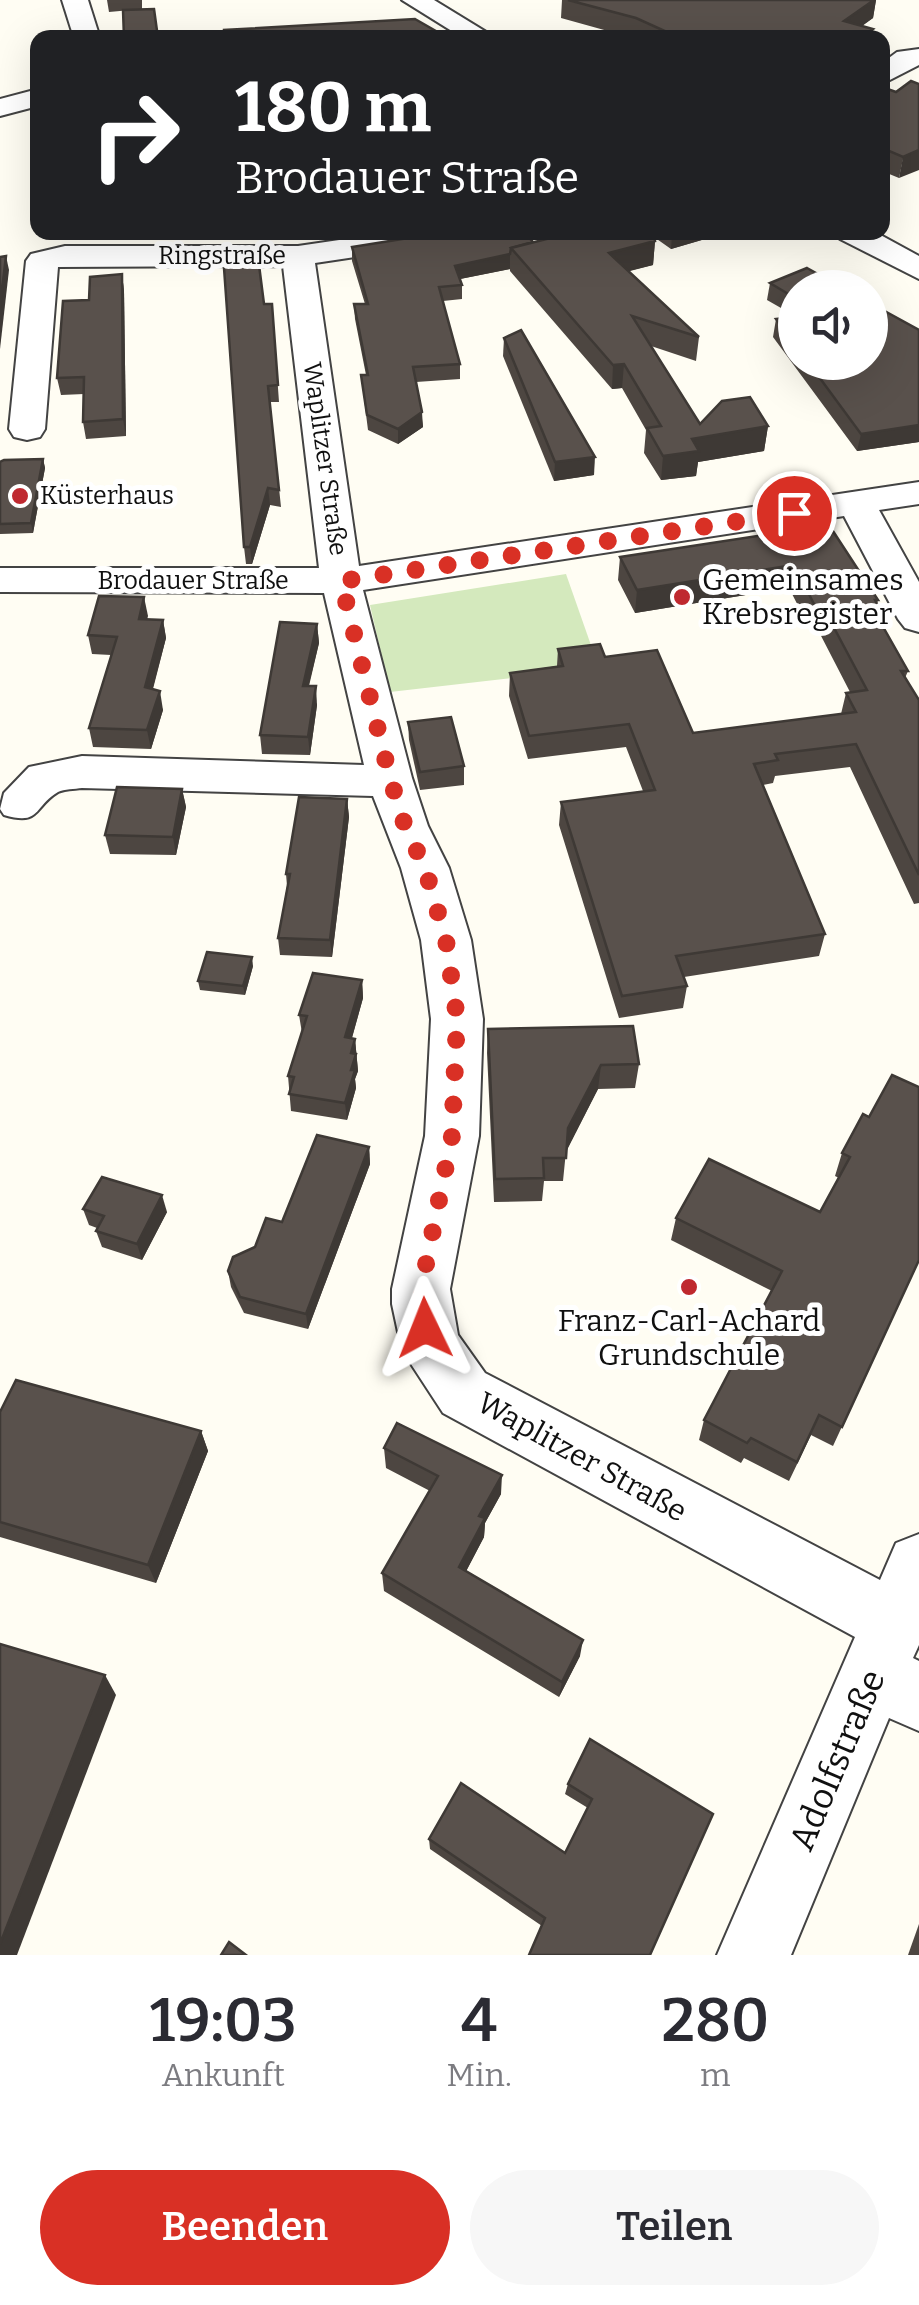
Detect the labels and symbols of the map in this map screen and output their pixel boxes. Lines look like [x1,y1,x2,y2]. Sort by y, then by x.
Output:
street label: Ringstraße [158,241,286,271]
street label: Waplitzer Straße [297,360,353,558]
pin [752,471,837,556]
place label: Küsterhaus [40,481,174,511]
marker: Küsterhaus [9,485,31,507]
place label: Gemeinsames Krebsregister [702,562,904,632]
street label: Brodauer Straße [97,566,289,596]
marker: Gemeinsames Krebsregister [671,586,693,608]
position arrow [373,1276,477,1380]
marker: Franz-Carl-Achard Grundschule [678,1276,700,1298]
place label: Franz-Carl-Achard Grundschule [558,1303,820,1373]
street label: Waplitzer Straße [471,1385,693,1529]
street label: Adolfstraße [780,1664,894,1856]

